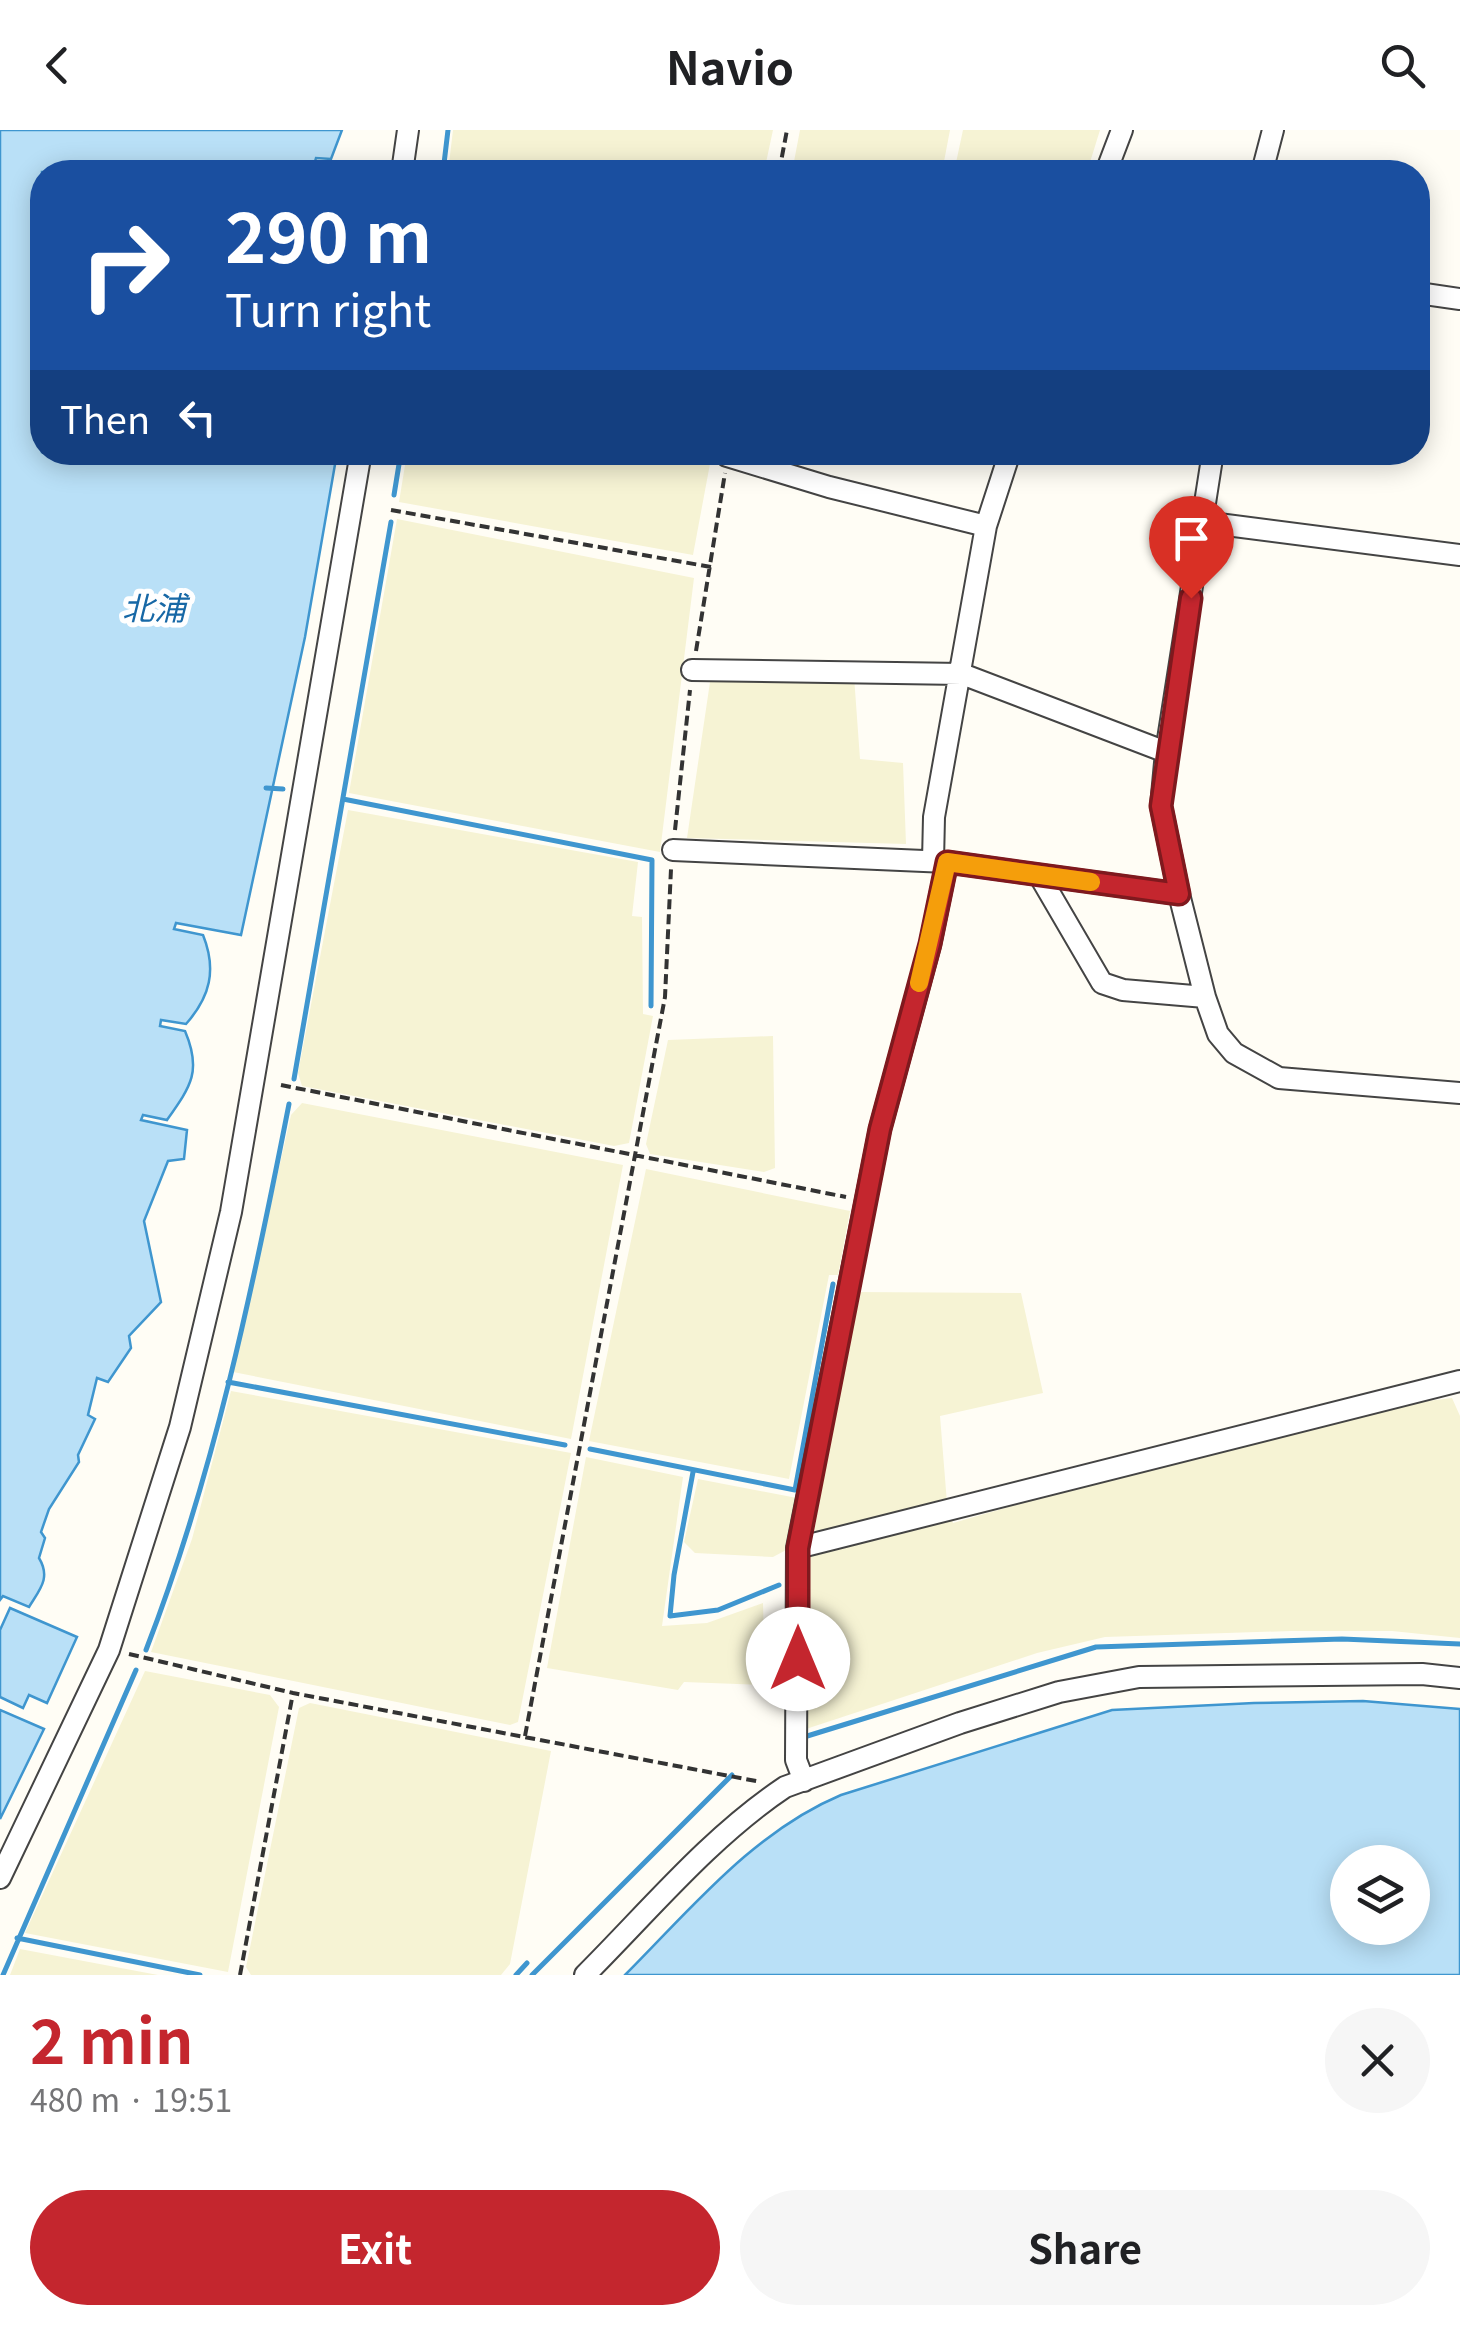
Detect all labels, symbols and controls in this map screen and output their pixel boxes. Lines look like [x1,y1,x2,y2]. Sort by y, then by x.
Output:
text: Navio [666,33,794,98]
icon: back [30,38,85,93]
icon: search [1375,38,1430,93]
text: 290 m [225,182,432,283]
icon: right [60,200,190,330]
text: Turn right [225,275,431,340]
text: Then [60,390,150,445]
icon: left [170,390,225,445]
pin [1149,496,1234,599]
icon: arrive [1164,511,1219,566]
water label: 北浦 [122,583,191,629]
position arrow [746,1607,850,1711]
map controls [1330,1845,1430,1945]
button: layers [1330,1845,1430,1945]
text: 2 min [30,1994,194,2081]
button: close [1325,2008,1430,2113]
text: 480 m · 19:51 [30,2075,232,2121]
button: Exit [30,2190,720,2305]
button: Share [740,2190,1430,2305]

